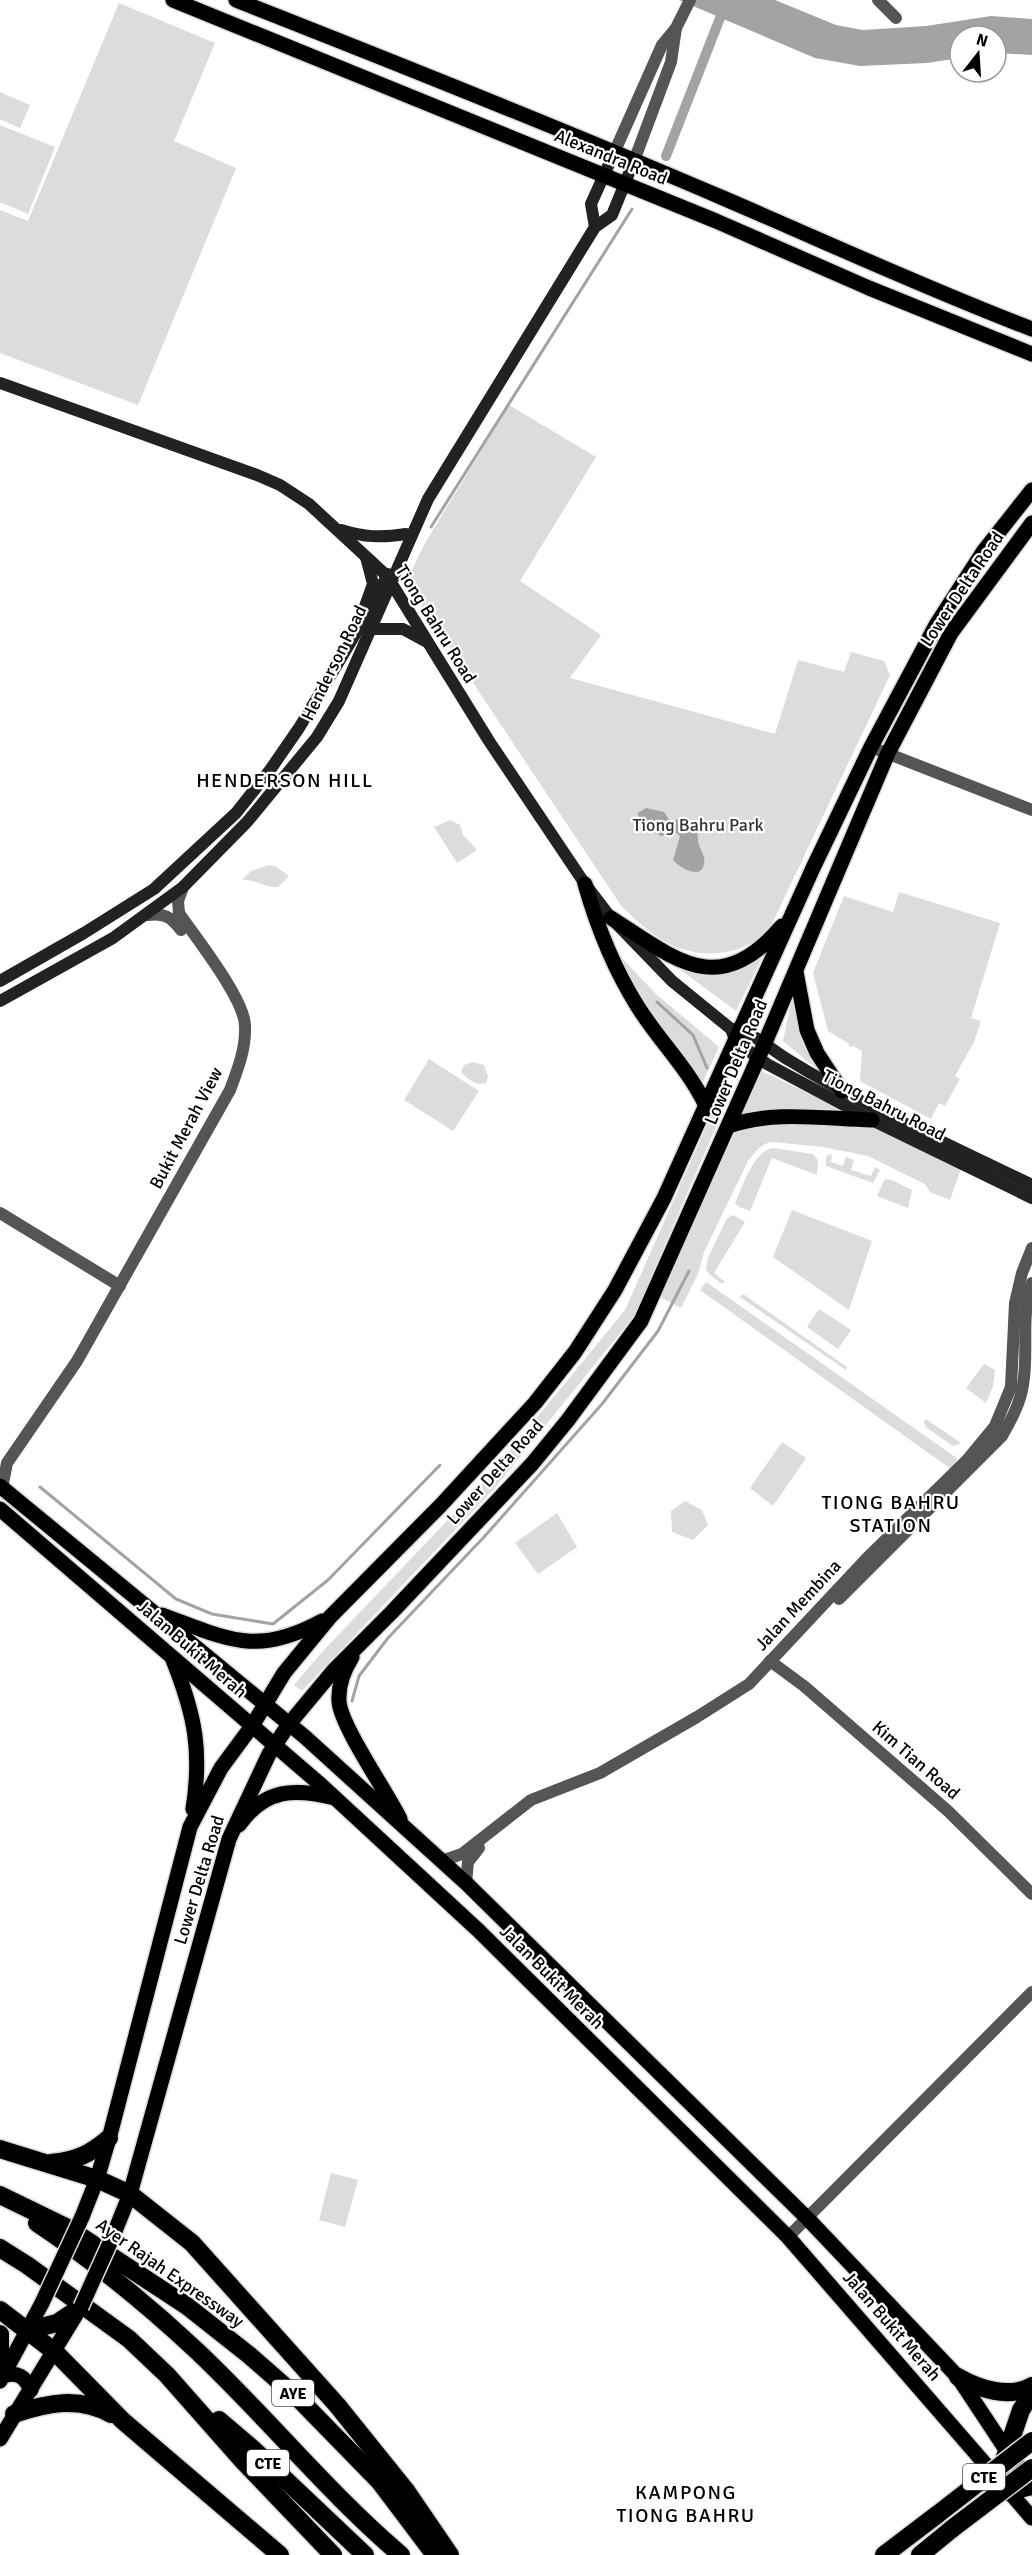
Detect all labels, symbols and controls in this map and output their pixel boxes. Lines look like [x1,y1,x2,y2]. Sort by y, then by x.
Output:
north arrow [948,24,1008,84]
text: N [974,29,990,52]
street label: Alexandra Road [551,124,671,190]
street label: Lower Delta Road [915,527,1009,651]
street label: Tiong Bahru Road [391,561,481,687]
street label: Henderson Road [297,602,371,724]
district label: HENDERSON HILL [196,768,374,793]
park label: Tiong Bahru Park [632,814,764,836]
street label: Lower Delta Road [700,996,772,1128]
street label: Bukit Merah View [145,1063,227,1193]
street label: Tiong Bahru Road [819,1065,949,1145]
street label: Lower Delta Road [442,1415,548,1529]
district label: TIONG BAHRU STATION [821,1490,961,1538]
street label: Jalan Membina [750,1555,846,1655]
street label: Jalan Bukit Merah [132,1595,252,1703]
street label: Kim Tian Road [868,1716,964,1804]
street label: Lower Delta Road [169,1813,229,1947]
street label: Jalan Bukit Merah [495,1920,609,2034]
street label: Ayer Rajah Expressway [92,2214,249,2333]
street label: Jalan Bukit Merah [838,2266,946,2386]
road number: AYE [272,2380,314,2406]
road number: CTE [247,2450,289,2476]
road number: CTE [963,2464,1005,2490]
district label: KAMPONG TIONG BAHRU [616,2480,756,2528]

